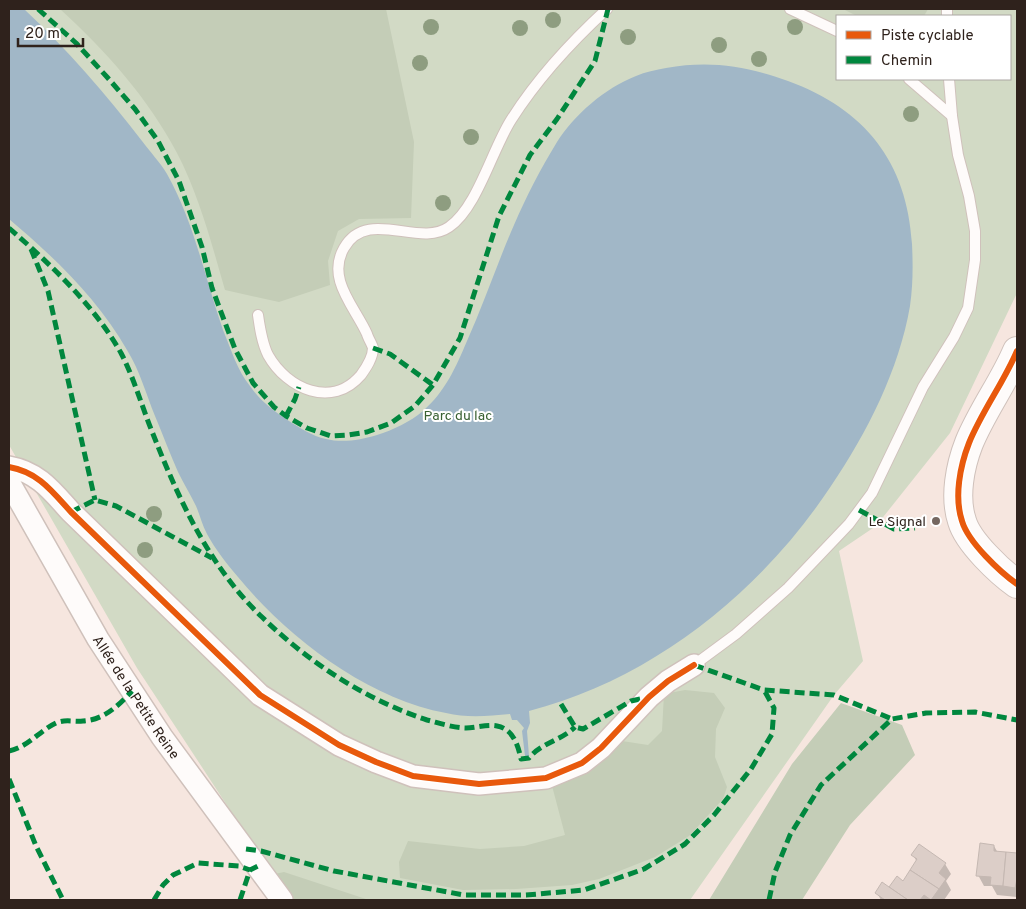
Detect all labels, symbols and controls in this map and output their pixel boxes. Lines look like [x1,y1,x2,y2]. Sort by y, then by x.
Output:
scale bar [18,15,82,47]
legend [836,15,1011,80]
text: 20 m [25,25,60,44]
text: Piste cyclable [881,27,974,46]
text: Chemin [881,52,933,71]
park label: Parc du lac [424,408,492,425]
place label: Le Signal [868,514,926,531]
marker: Le Signal [930,515,942,527]
street label: Allée de la Petite Reine [88,633,182,763]

